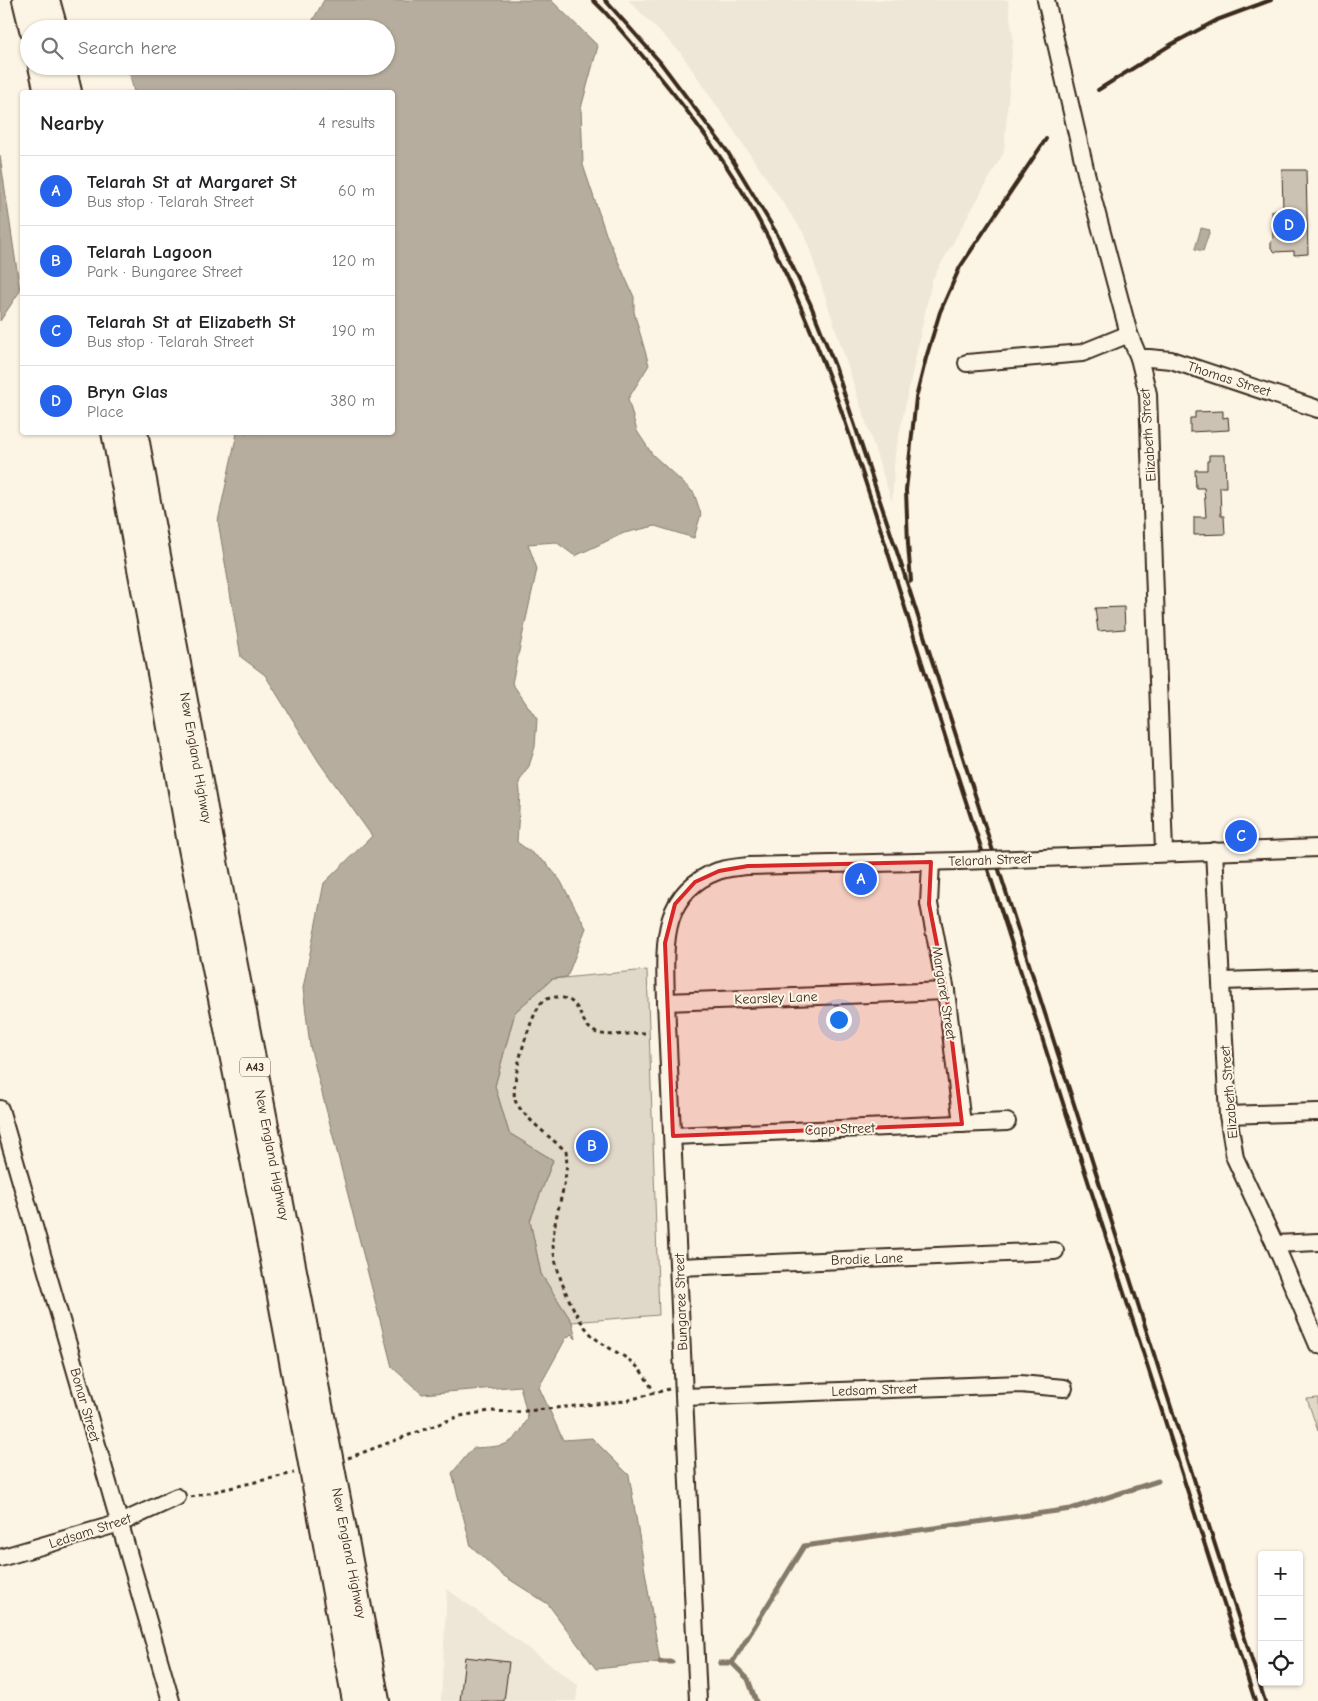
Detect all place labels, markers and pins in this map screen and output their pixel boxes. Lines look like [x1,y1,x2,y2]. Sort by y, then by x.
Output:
pin: D [1273,206,1305,244]
pin: C [1225,817,1257,855]
pin: A [845,860,877,898]
pin: B [576,1127,608,1165]

